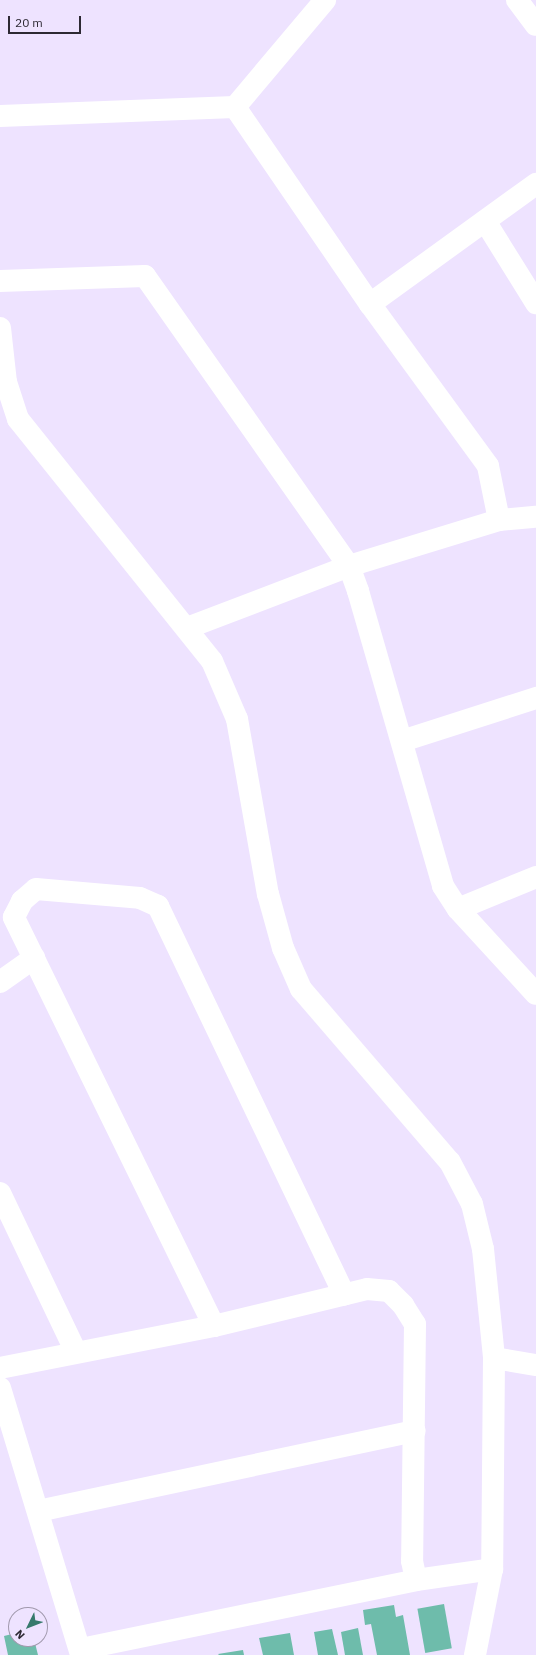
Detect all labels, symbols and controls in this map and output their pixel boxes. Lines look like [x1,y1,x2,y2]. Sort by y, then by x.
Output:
scale bar [10,8,83,34]
text: 20 m [15,15,43,30]
north arrow [8,1607,48,1647]
text: N [12,1627,28,1642]

